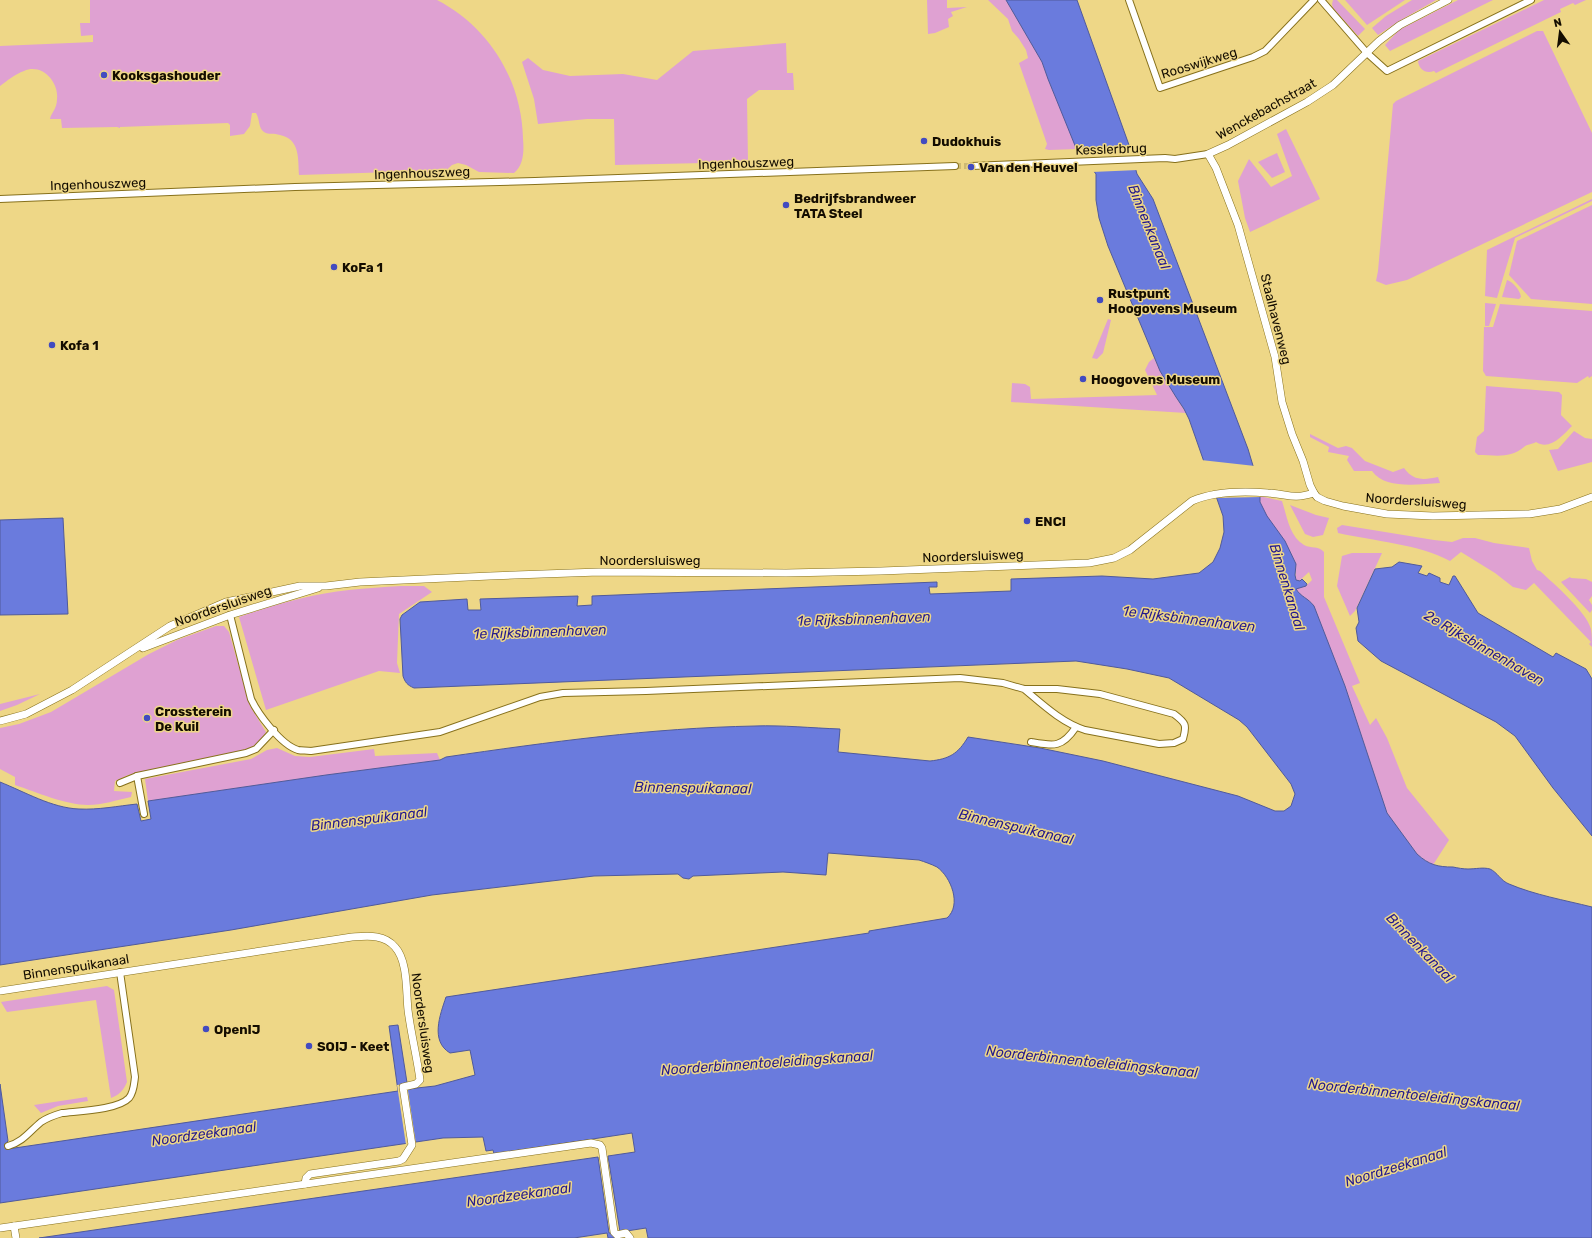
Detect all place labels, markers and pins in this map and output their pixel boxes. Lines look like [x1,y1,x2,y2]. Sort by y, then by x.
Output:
place label: Kooksgashouder [112,68,221,83]
marker: Kooksgashouder [99,70,109,80]
place label: Dudokhuis [932,134,1001,149]
marker: Dudokhuis [919,136,929,146]
place label: Van den Heuvel [979,160,1078,175]
marker: Van den Heuvel [966,162,976,172]
place label: Bedrijfsbrandweer TATA Steel [794,191,916,221]
marker: Bedrijfsbrandweer TATA Steel [781,200,791,210]
place label: KoFa 1 [342,260,383,275]
marker: KoFa 1 [329,262,339,272]
place label: Rustpunt Hoogovens Museum [1108,286,1237,316]
marker: Rustpunt Hoogovens Museum [1095,295,1105,305]
place label: Kofa 1 [60,338,99,353]
marker: Kofa 1 [47,340,57,350]
place label: Hoogovens Museum [1091,372,1220,387]
marker: Hoogovens Museum [1078,374,1088,384]
place label: ENCI [1035,514,1066,529]
marker: ENCI [1022,516,1032,526]
place label: Crossterein De Kuil [155,704,232,734]
marker: Crossterein De Kuil [142,713,152,723]
place label: OpenIJ [214,1022,260,1037]
marker: OpenIJ [201,1024,211,1034]
place label: SOIJ - Keet [317,1039,389,1054]
marker: SOIJ - Keet [304,1041,314,1051]

